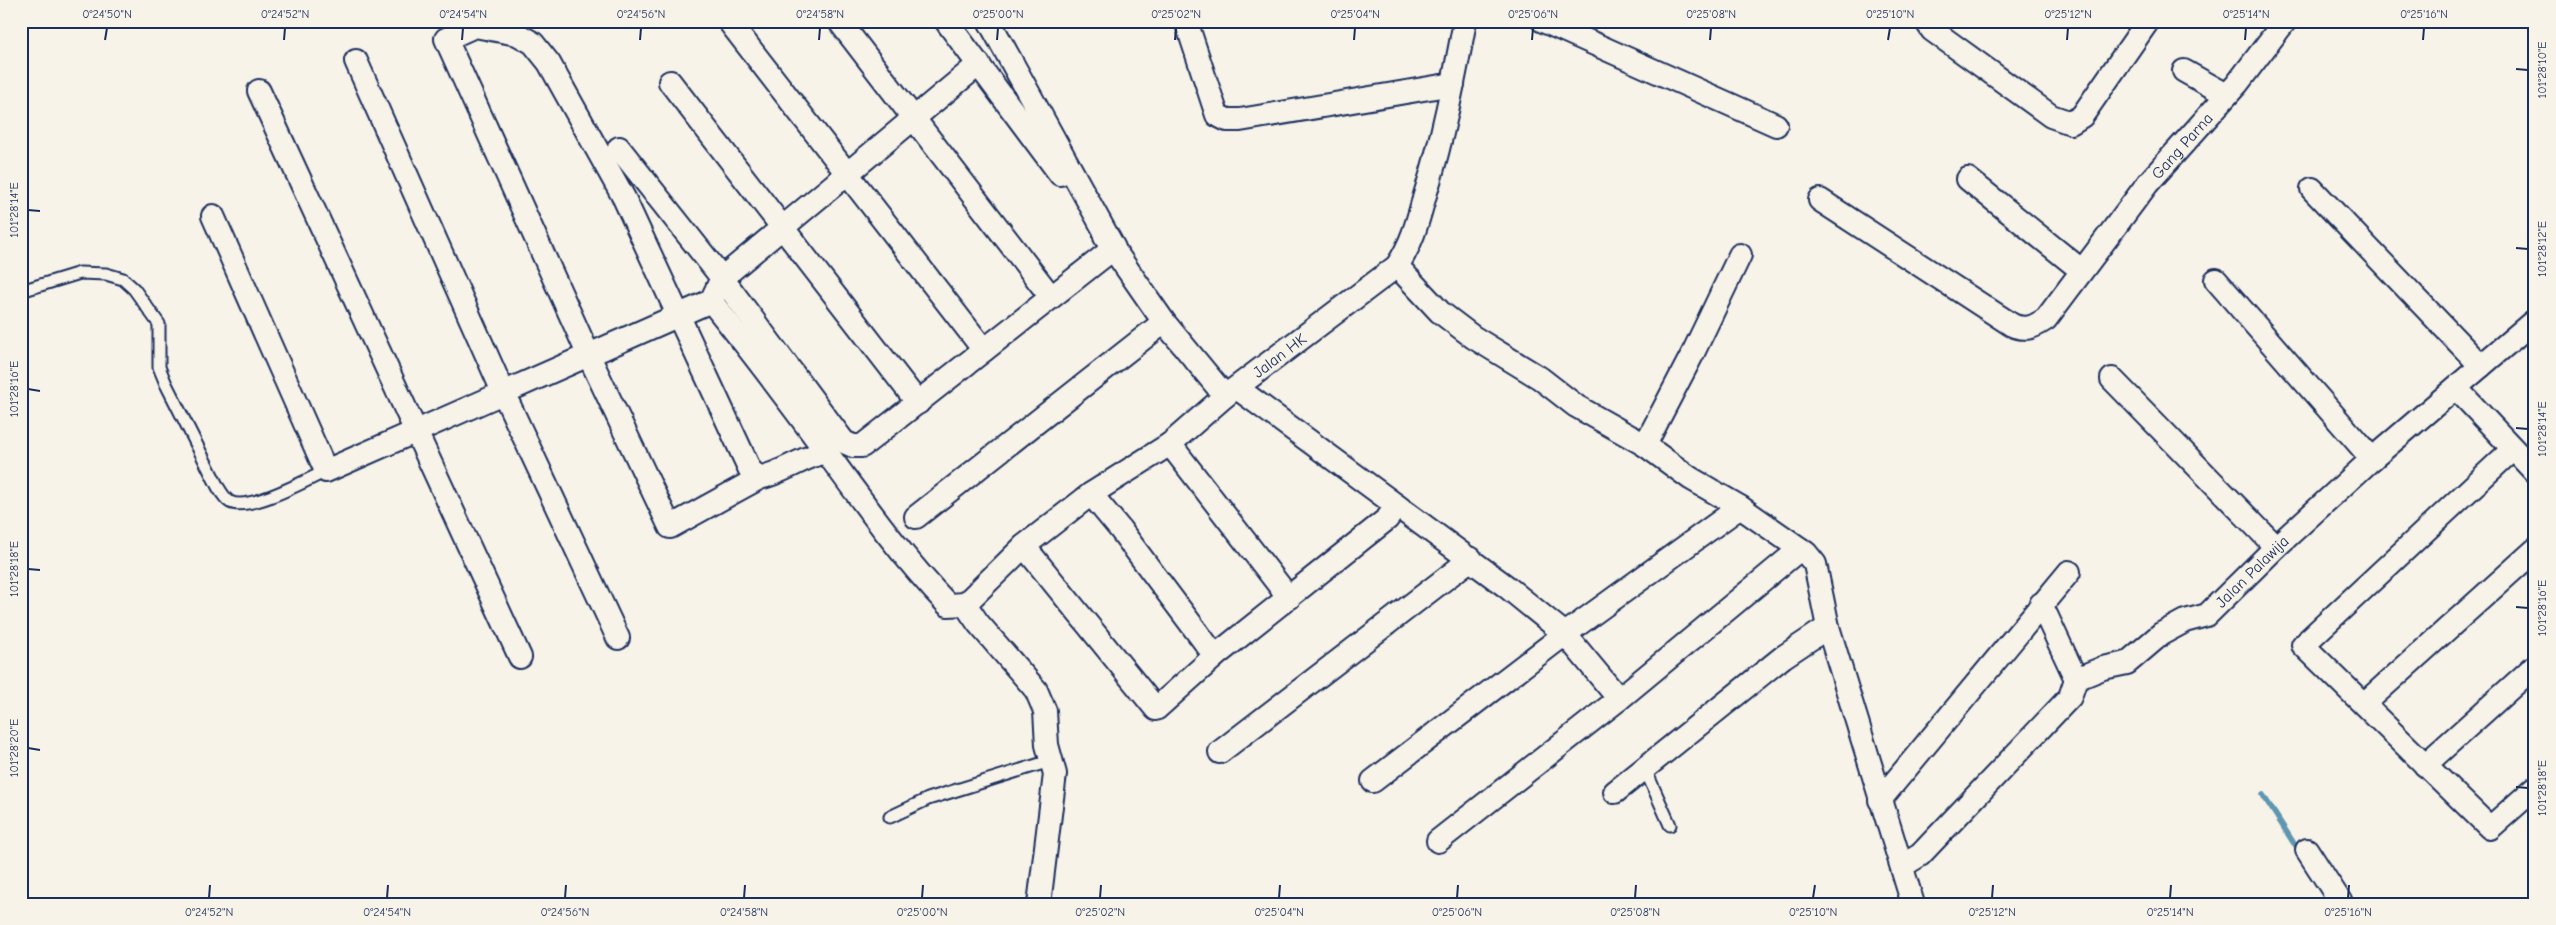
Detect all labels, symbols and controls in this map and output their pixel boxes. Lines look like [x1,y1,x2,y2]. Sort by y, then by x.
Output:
text: 0°24'50"N [82,7,132,21]
text: 0°24'52"N [261,7,309,21]
text: 0°24'54"N [439,7,487,21]
text: 0°24'56"N [617,7,665,21]
text: 0°24'58"N [796,7,844,21]
text: 0°25'00"N [972,7,1024,21]
text: 0°25'02"N [1151,7,1201,21]
text: 0°25'04"N [1330,7,1380,21]
text: 0°25'06"N [1508,7,1558,21]
text: 0°25'08"N [1686,7,1736,21]
text: 0°25'10"N [1866,7,1914,21]
text: 0°25'12"N [2044,7,2092,21]
text: 0°25'14"N [2222,7,2270,21]
text: 0°25'16"N [2400,7,2448,21]
text: 101°28'10"E [2535,41,2549,99]
street label: Gang Parna [2148,109,2217,183]
text: 101°28'14"E [7,182,21,238]
text: 101°28'12"E [2535,221,2549,277]
street label: Jalan HK [1250,330,1310,382]
text: 101°28'16"E [7,361,21,417]
text: 101°28'14"E [2535,401,2549,457]
street label: Jalan Palawija [2212,532,2293,612]
text: 101°28'18"E [7,541,21,597]
text: 101°28'16"E [2535,580,2549,636]
text: 101°28'20"E [7,719,21,777]
text: 101°28'18"E [2535,760,2549,816]
text: 0°24'52"N [185,905,233,919]
text: 0°24'54"N [363,905,411,919]
text: 0°24'56"N [541,905,589,919]
text: 0°24'58"N [720,905,768,919]
text: 0°25'00"N [896,905,948,919]
text: 0°25'02"N [1075,905,1125,919]
text: 0°25'04"N [1254,905,1304,919]
text: 0°25'06"N [1432,905,1482,919]
text: 0°25'08"N [1610,905,1660,919]
text: 0°25'10"N [1789,905,1837,919]
text: 0°25'12"N [1968,905,2016,919]
text: 0°25'14"N [2146,905,2194,919]
text: 0°25'16"N [2324,905,2372,919]

